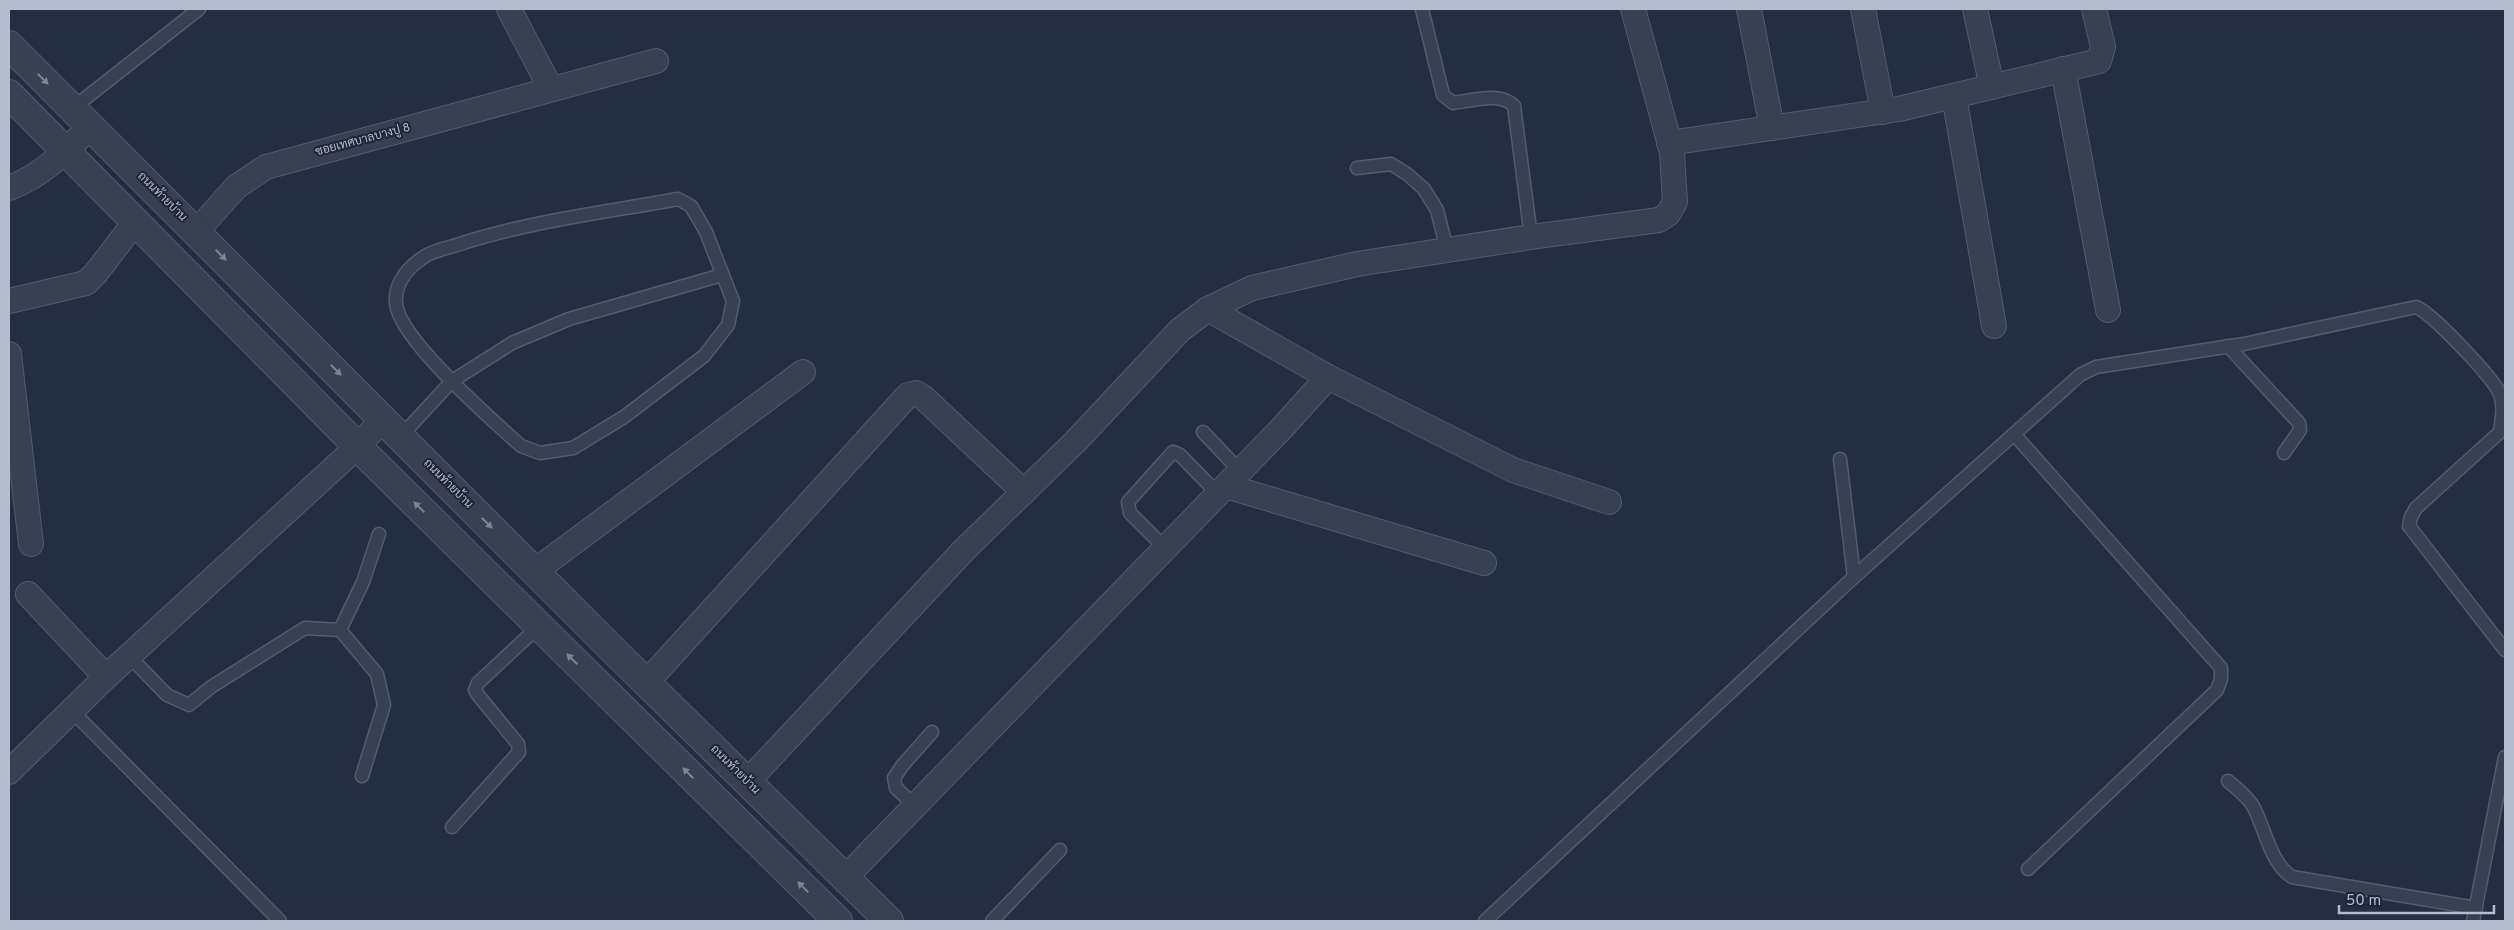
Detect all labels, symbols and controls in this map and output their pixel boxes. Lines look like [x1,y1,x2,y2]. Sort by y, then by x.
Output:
one-way arrow [37,73,49,85]
street label: ซอยเทศบาลบางปู 8 [314,120,412,160]
street label: ถนนท้ายบ้าน [134,169,191,226]
one-way arrow [215,249,227,261]
one-way arrow [330,364,342,376]
street label: ถนนท้ายบ้าน [420,456,477,513]
one-way arrow [414,502,426,514]
one-way arrow [481,517,493,529]
one-way arrow [566,653,578,665]
street label: ถนนท้ายบ้าน [707,742,764,799]
one-way arrow [682,767,694,779]
one-way arrow [797,881,809,893]
scale bar [2339,882,2494,914]
text: 50 m [2346,892,2381,911]

